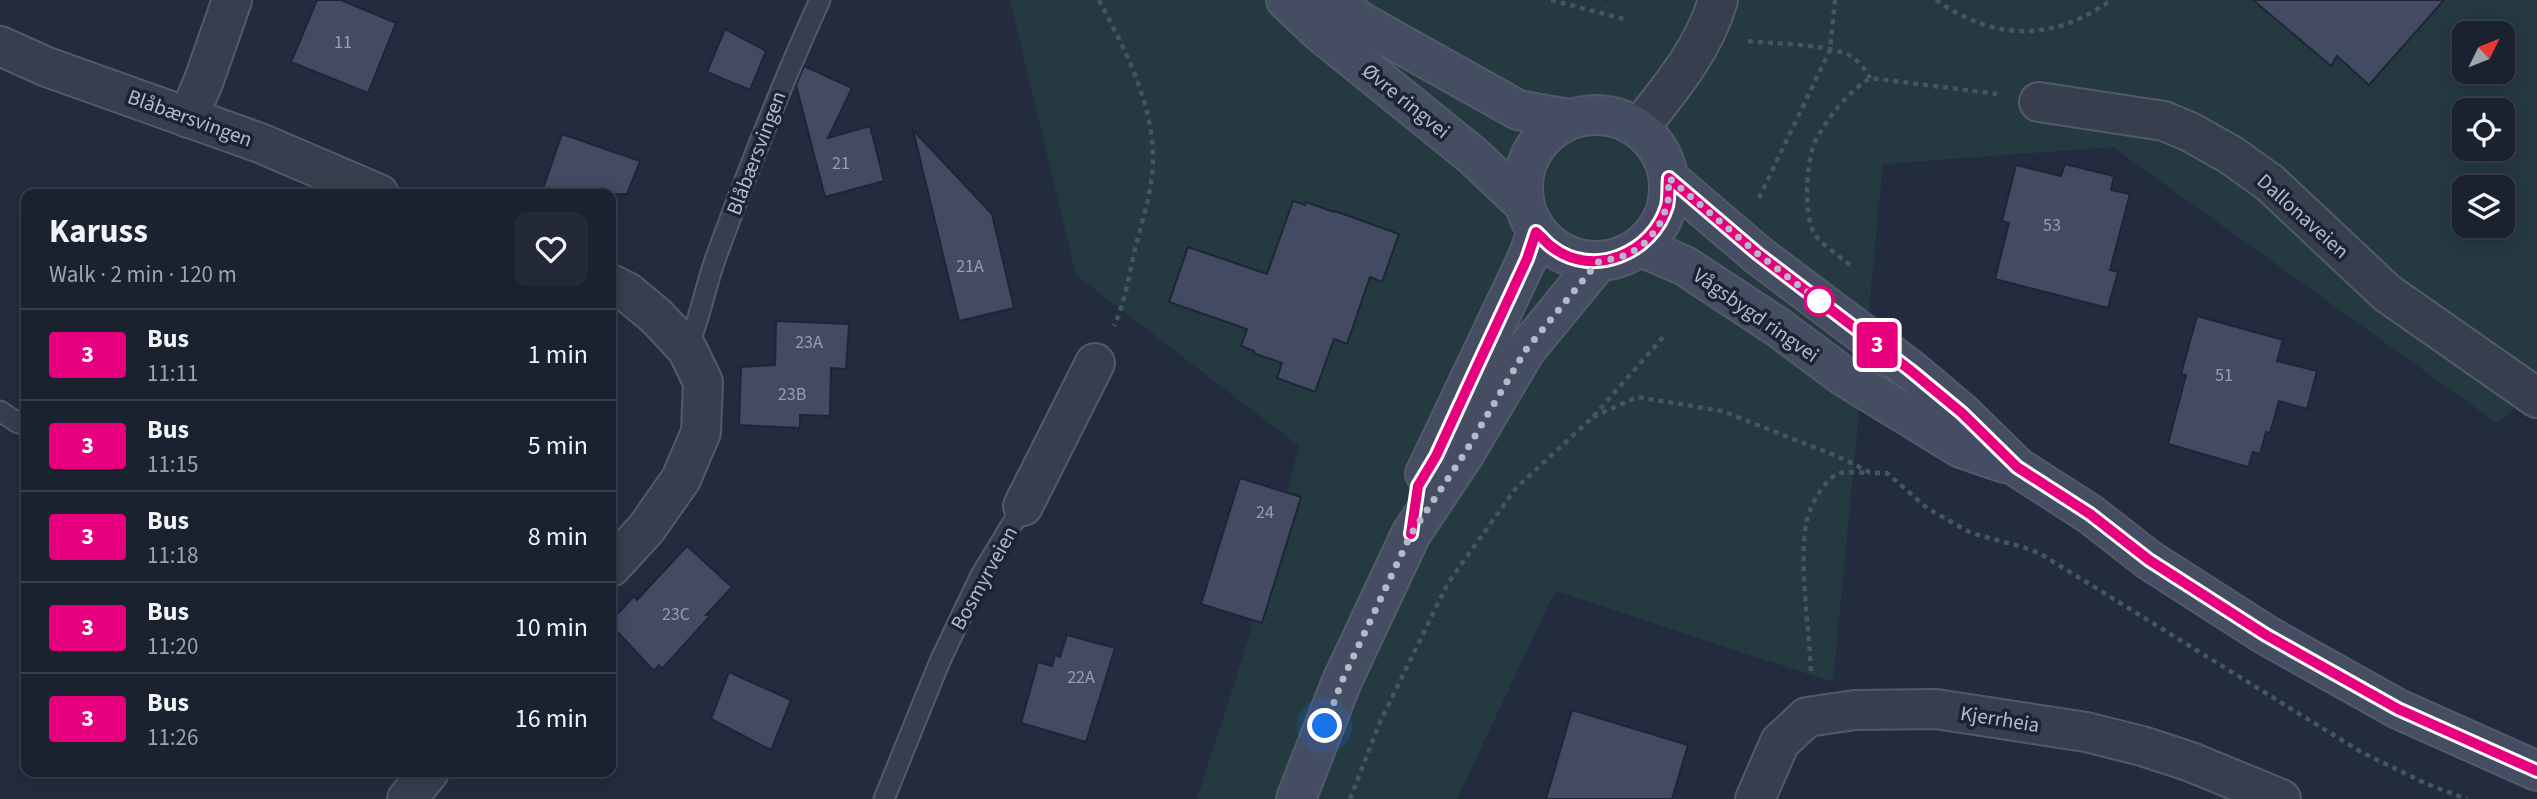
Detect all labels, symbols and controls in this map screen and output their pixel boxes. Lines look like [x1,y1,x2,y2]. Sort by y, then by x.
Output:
north arrow [2452,21,2515,84]
map controls [2452,21,2515,238]
house number: 11 [334,30,352,55]
street label: Øvre ringvei [1356,56,1456,146]
street label: Blåbærsvingen [123,82,257,154]
street label: Blåbærsvingen [719,87,793,219]
button: locate [2452,98,2515,161]
house number: 21 [832,151,850,176]
street label: Dallonaveien [2250,166,2356,266]
button: layers [2452,175,2515,238]
text: Karuss [49,208,148,255]
button: heart [514,212,588,286]
house number: 53 [2043,213,2061,238]
house number: 21A [956,254,984,279]
text: Walk · 2 min · 120 m [49,258,237,291]
street label: Vågsbygd ringvei [1687,260,1825,370]
unlabelled marker [1804,286,1834,316]
text: Bus [147,320,189,357]
line badge: 3 [1854,322,1900,368]
text: 3 [1871,327,1883,362]
house number: 23A [795,330,823,355]
text: 1 min [528,336,588,373]
text: 3 [81,337,94,372]
text: 11:11 [147,357,198,390]
house number: 51 [2215,363,2233,388]
house number: 23B [778,382,806,407]
text: Bus [147,411,189,448]
text: 5 min [528,427,588,464]
text: 3 [81,428,94,463]
text: 11:15 [147,448,198,481]
house number: 24 [1256,500,1274,525]
text: Bus [147,502,189,539]
text: 8 min [528,518,588,555]
text: 3 [81,519,94,554]
street label: Bosmyrveien [943,521,1025,635]
text: 11:18 [147,539,198,572]
text: Bus [147,593,189,630]
house number: 23C [662,602,690,627]
text: 10 min [515,609,588,646]
text: 3 [81,610,94,645]
text: 11:20 [147,630,198,663]
house number: 22A [1067,665,1095,690]
text: Bus [147,684,189,721]
street label: Kjerrheia [1958,698,2042,740]
text: 16 min [515,700,588,737]
text: 3 [81,701,94,736]
your location [1307,708,1342,743]
text: 11:26 [147,721,198,754]

